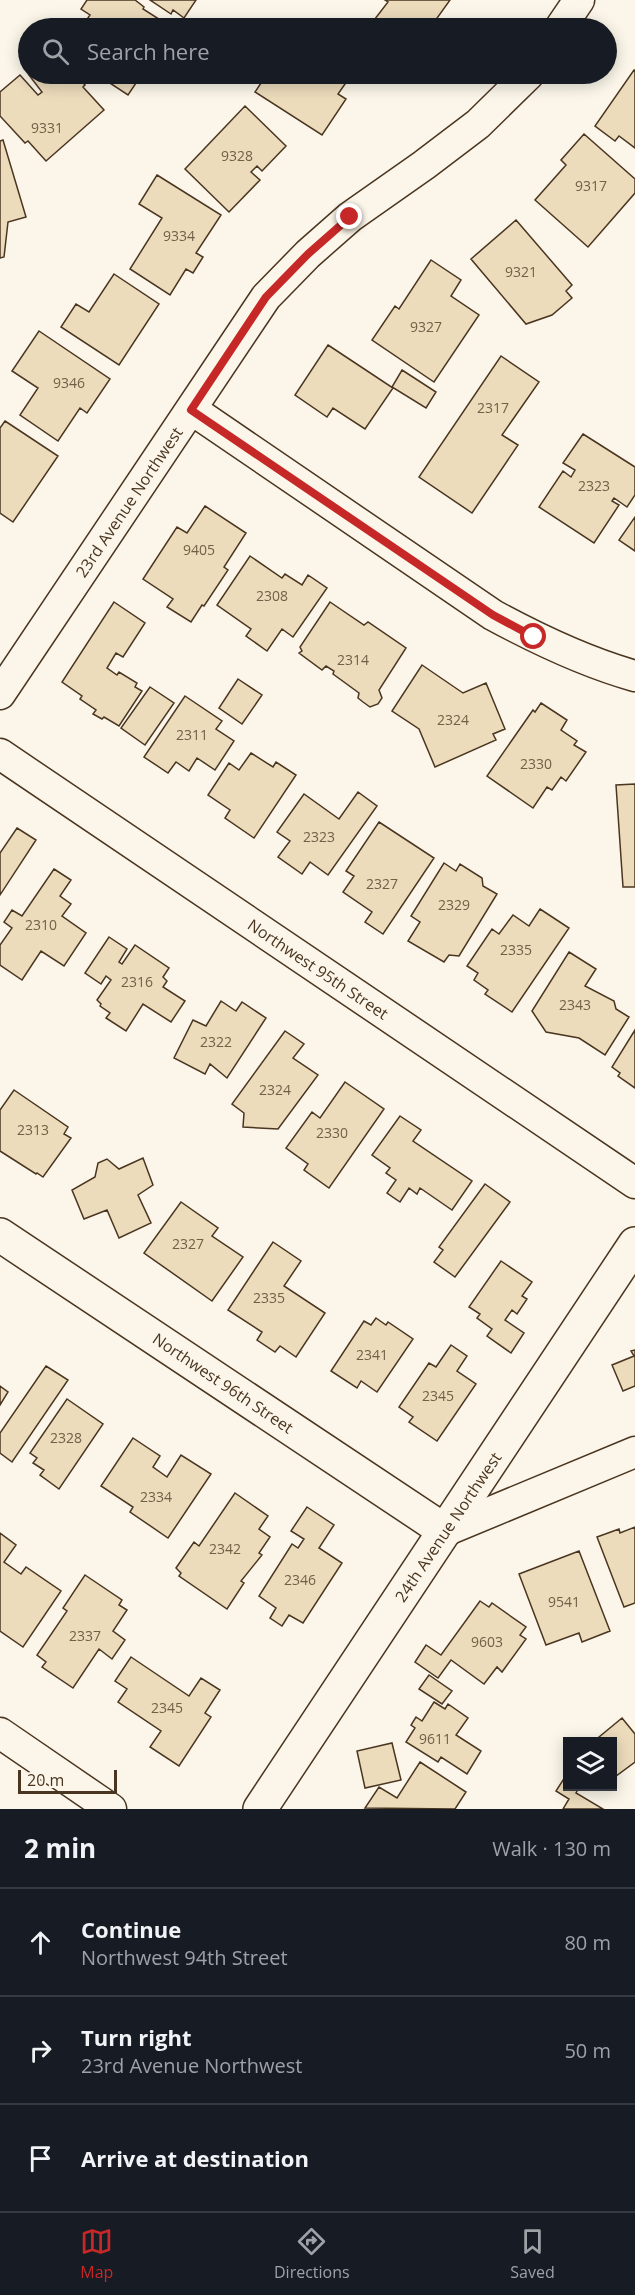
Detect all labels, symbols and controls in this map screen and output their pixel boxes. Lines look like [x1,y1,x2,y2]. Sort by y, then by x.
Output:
search box [18,18,617,84]
icon: search [39,35,72,68]
text: Search here [87,36,210,66]
house number: 9331 [31,118,63,137]
house number: 9328 [221,146,253,165]
house number: 9317 [575,176,607,195]
route end [336,203,362,229]
house number: 9334 [163,226,195,245]
house number: 9321 [505,262,537,281]
house number: 9327 [410,317,442,336]
house number: 9346 [53,373,85,392]
house number: 2317 [477,398,509,417]
street label: 23rd Avenue Northwest [70,422,188,582]
house number: 2323 [578,476,610,495]
house number: 9405 [183,540,215,559]
house number: 2308 [256,586,288,605]
route start [520,623,546,649]
house number: 2314 [337,650,369,669]
house number: 2324 [437,710,469,729]
house number: 2311 [176,725,208,744]
house number: 2330 [520,754,552,773]
house number: 2323 [303,827,335,846]
house number: 2327 [366,874,398,893]
house number: 2329 [438,895,470,914]
street label: Northwest 95th Street [243,914,393,1024]
house number: 2310 [25,915,57,934]
house number: 2335 [500,940,532,959]
house number: 2316 [121,972,153,991]
house number: 2343 [559,995,591,1014]
house number: 2322 [200,1032,232,1051]
house number: 2324 [259,1080,291,1099]
house number: 2313 [17,1120,49,1139]
house number: 2330 [316,1123,348,1142]
house number: 2327 [172,1234,204,1253]
house number: 2335 [253,1288,285,1307]
street label: Northwest 96th Street [148,1328,298,1438]
house number: 2341 [356,1345,388,1364]
house number: 2345 [422,1386,454,1405]
house number: 2328 [50,1428,82,1447]
street label: 24th Avenue Northwest [390,1448,507,1606]
house number: 2334 [140,1487,172,1506]
house number: 2342 [209,1539,241,1558]
house number: 2346 [284,1570,316,1589]
house number: 9541 [548,1592,580,1611]
house number: 2337 [69,1626,101,1645]
house number: 9603 [471,1632,503,1651]
house number: 2345 [151,1698,183,1717]
house number: 9611 [419,1729,451,1748]
map controls [563,1737,617,1791]
button: layers [563,1737,617,1791]
scale bar [18,1767,117,1794]
text: 20 m [27,1769,64,1791]
text: 2 min [24,1830,96,1866]
text: Walk · 130 m [492,1835,611,1862]
text: Continue [81,1914,181,1944]
icon: ahead [24,1926,57,1959]
text: 80 m [564,1929,611,1956]
text: Northwest 94th Street [81,1944,288,1971]
text: Turn right [81,2022,192,2052]
icon: right [24,2034,57,2067]
text: 50 m [564,2037,611,2064]
text: 23rd Avenue Northwest [81,2052,302,2079]
icon: arrive [24,2142,57,2175]
text: Arrive at destination [81,2143,309,2173]
tab: Map [80,2225,113,2283]
tab: Directions [274,2225,350,2283]
tab: Saved [510,2225,555,2283]

